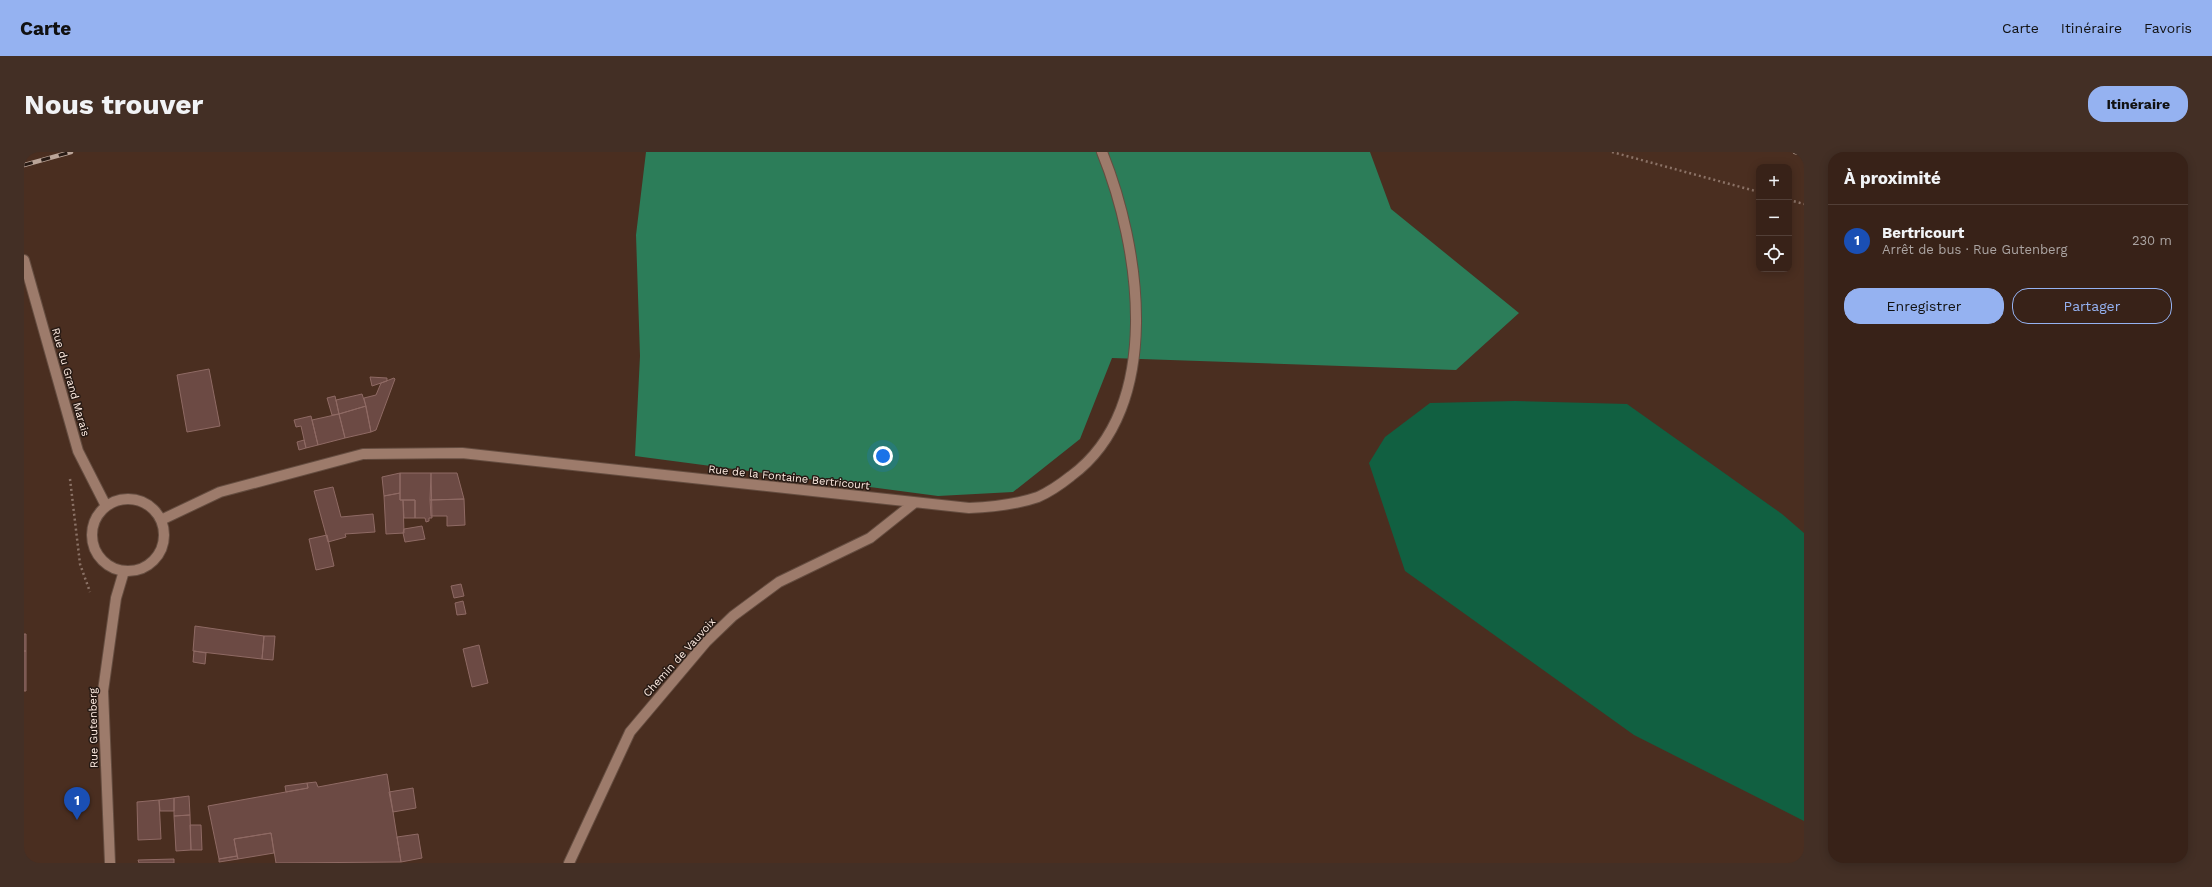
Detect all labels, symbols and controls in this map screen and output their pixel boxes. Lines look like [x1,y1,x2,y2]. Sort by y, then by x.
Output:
text: Carte [20,17,71,40]
text: Carte [2002,20,2039,36]
text: Itinéraire [2061,20,2122,36]
text: Favoris [2144,20,2192,36]
button: Itinéraire [2088,86,2188,122]
text: Nous trouver [24,88,203,121]
map controls [1756,164,1792,272]
button: + [1756,164,1792,200]
text: À proximité [1844,168,1941,188]
button: − [1756,200,1792,236]
text: Bertricourt [1882,224,1964,242]
text: 1 [1854,233,1860,248]
text: 230 m [2132,233,2172,248]
button: locate [1756,236,1792,272]
text: Arrêt de bus · Rue Gutenberg [1882,242,2068,257]
button: Enregistrer [1844,288,2004,324]
button: Partager [2012,288,2172,324]
street label: Rue du Grand Marais [49,326,92,438]
your location [873,446,893,466]
street label: Rue de la Fontaine Bertricourt [708,463,871,492]
street label: Chemin de Vauvoix [640,615,718,700]
street label: Rue Gutenberg [86,688,101,768]
pin: 1 [64,787,90,820]

